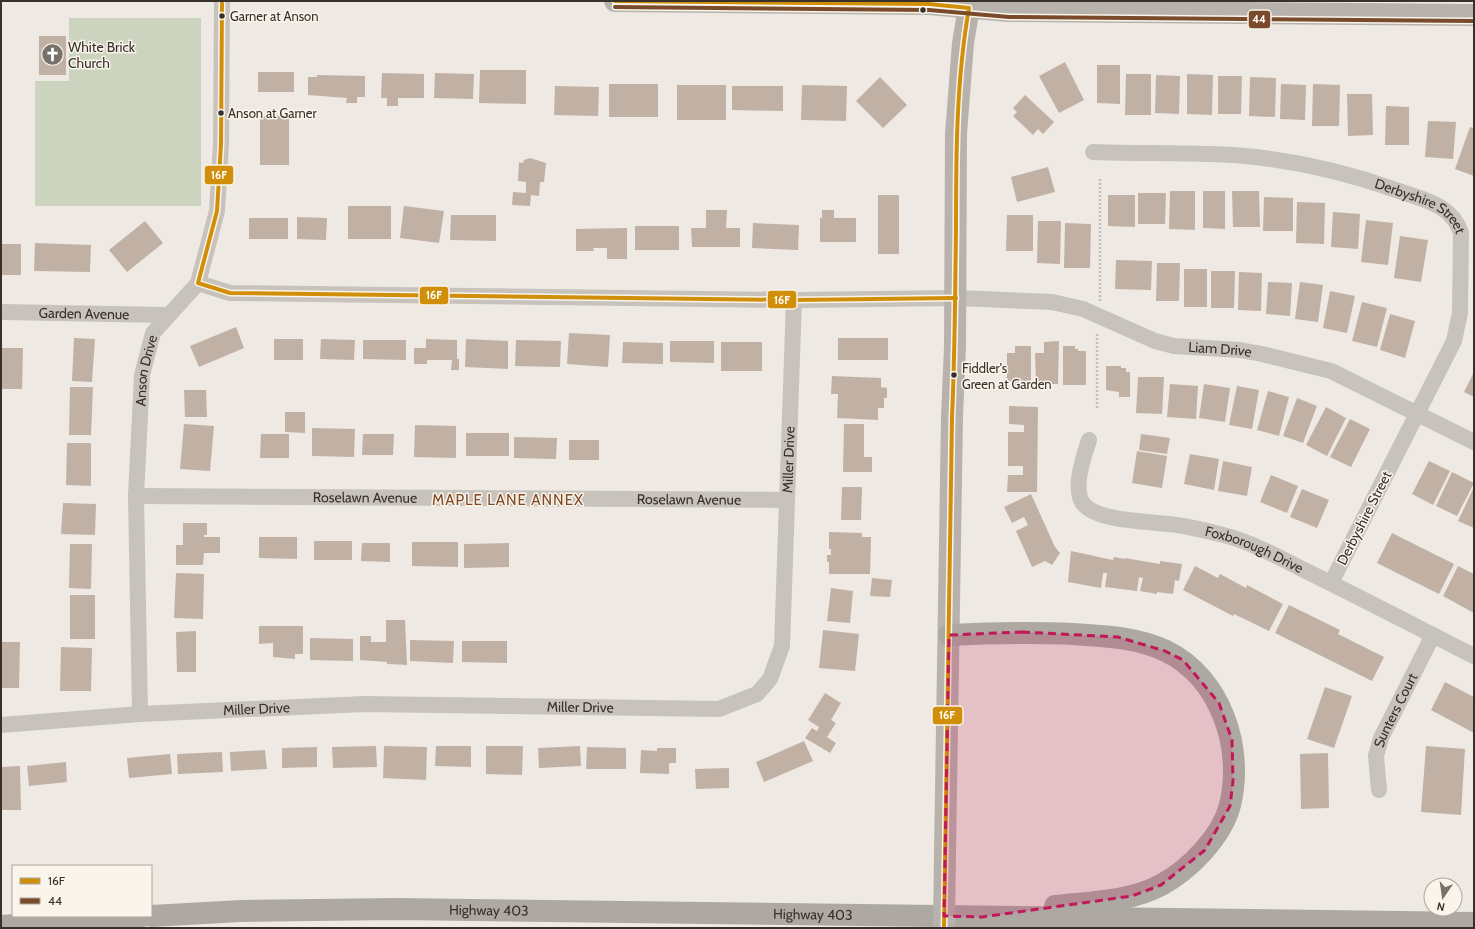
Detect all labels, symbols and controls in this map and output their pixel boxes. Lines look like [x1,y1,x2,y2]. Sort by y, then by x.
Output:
unlabelled marker [918,5,928,15]
place label: Garner at Anson [230,8,319,24]
line badge: 44 [1248,10,1271,29]
marker: Garner at Anson [217,11,227,21]
text: 44 [1252,12,1266,26]
place label: White Brick Church [68,38,136,72]
church icon: White Brick Church [40,42,66,68]
place label: Anson at Garner [228,105,317,121]
marker: Anson at Garner [216,108,226,118]
line badge: 16F [204,165,234,185]
text: 16F [211,168,227,182]
street label: Derbyshire Street [1372,174,1470,236]
line badge: 16F [419,286,449,305]
text: 16F [426,288,442,302]
line badge: 16F [767,290,797,309]
text: 16F [774,293,790,307]
street label: Garden Avenue [38,304,130,323]
street label: Anson Drive [131,333,161,407]
street label: Liam Drive [1188,338,1253,361]
place label: Fiddler's Green at Garden [962,360,1052,392]
marker: Fiddler's Green at Garden [949,370,959,380]
street label: Miller Drive [778,426,799,493]
street label: Derbyshire Street [1333,468,1396,568]
street label: Roselawn Avenue [313,488,417,507]
street label: Roselawn Avenue [637,490,741,509]
district label: MAPLE LANE ANNEX [432,491,584,509]
street label: Foxborough Drive [1203,522,1306,577]
street label: Sunters Court [1370,670,1421,749]
street label: Miller Drive [223,698,290,719]
street label: Miller Drive [547,698,614,717]
line badge: 16F [932,706,963,725]
text: 16F [939,708,955,722]
legend [12,865,152,917]
text: 16F [48,873,66,888]
north arrow [1423,877,1463,917]
text: 44 [48,893,62,908]
text: N [1435,899,1446,914]
street label: Highway 403 [449,901,529,920]
street label: Highway 403 [773,905,853,924]

